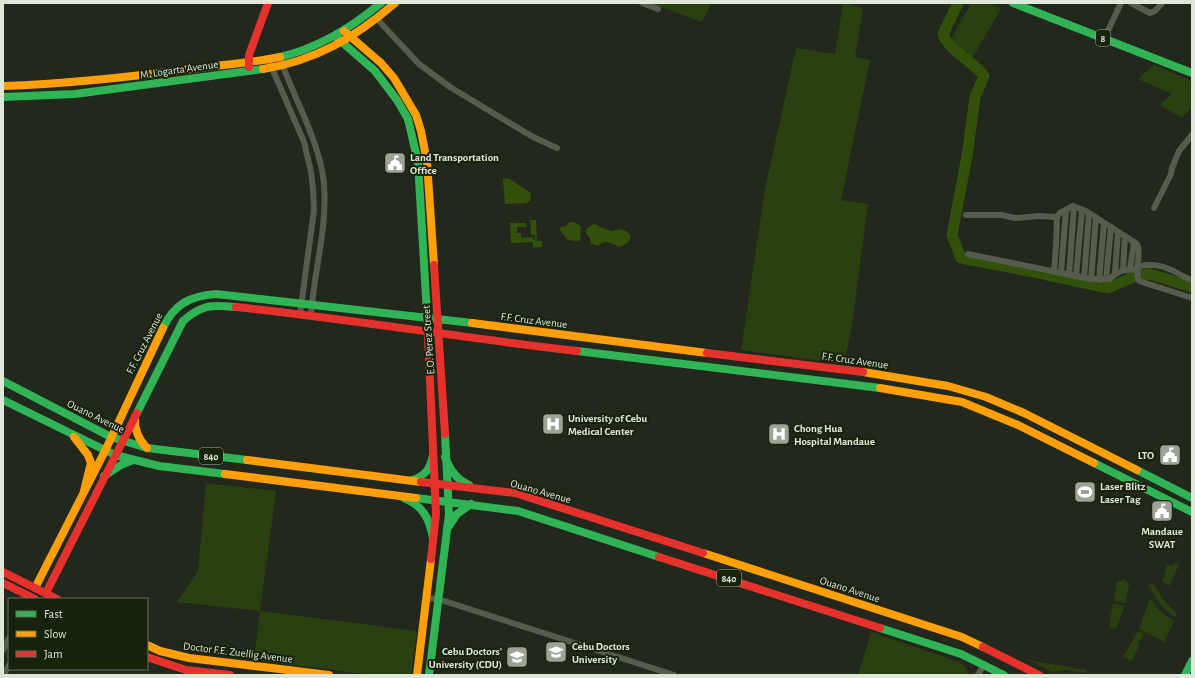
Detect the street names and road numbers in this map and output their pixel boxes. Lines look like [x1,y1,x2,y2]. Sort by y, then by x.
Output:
road number: 8 [1096,30,1110,46]
street label: M. Logarta Avenue [139,59,219,80]
street label: E.O. Perez Street [421,305,436,375]
street label: F.F. Cruz Avenue [124,311,165,376]
street label: F.F. Cruz Avenue [500,311,568,330]
street label: F.F. Cruz Avenue [821,350,889,371]
street label: Ouano Avenue [65,398,126,435]
road number: 840 [199,448,223,464]
street label: Ouano Avenue [509,478,572,505]
road number: 840 [717,570,741,586]
street label: Ouano Avenue [818,575,881,604]
street label: Doctor F.E. Zuellig Avenue [183,640,293,665]

